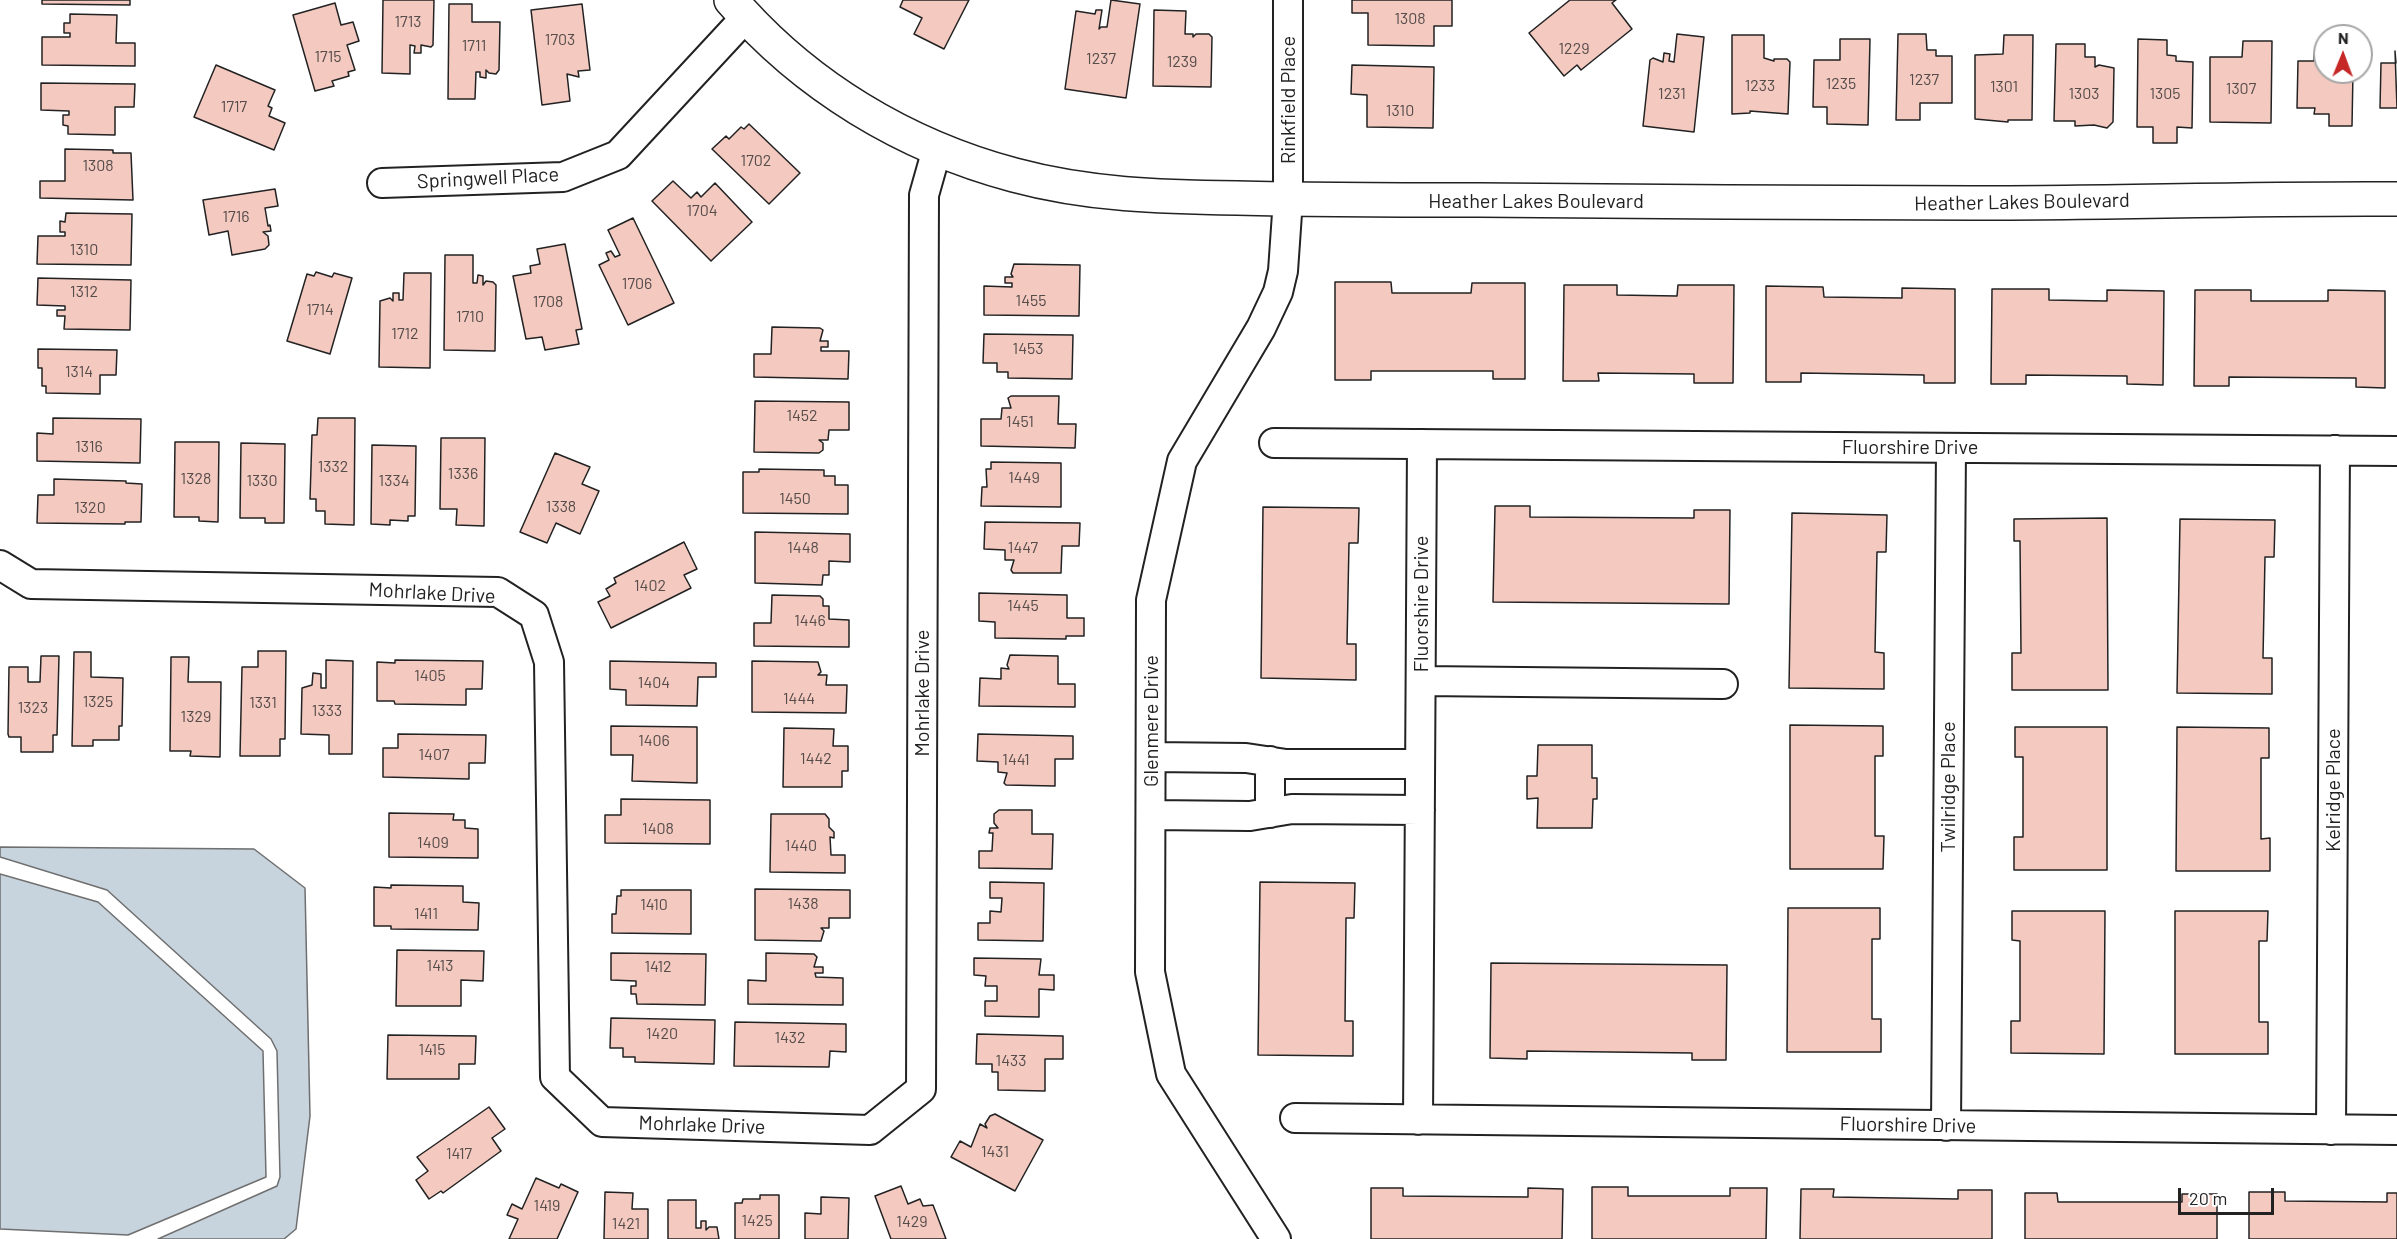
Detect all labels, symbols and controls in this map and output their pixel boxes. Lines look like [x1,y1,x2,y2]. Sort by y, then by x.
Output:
house number: 1308 [1394,9,1426,29]
house number: 1713 [394,12,422,32]
north arrow [2313,24,2373,84]
text: N [2338,28,2349,47]
house number: 1703 [545,30,575,50]
house number: 1711 [462,36,486,56]
street label: Rinkfield Place [1276,36,1300,164]
house number: 1229 [1558,39,1590,59]
house number: 1715 [314,47,342,67]
house number: 1237 [1086,49,1116,69]
house number: 1239 [1167,52,1197,72]
house number: 1237 [1909,70,1939,90]
house number: 1235 [1826,74,1856,94]
house number: 1233 [1745,76,1775,96]
house number: 1301 [1990,77,2018,97]
house number: 1307 [2226,79,2256,99]
house number: 1231 [1658,84,1686,104]
house number: 1303 [2068,84,2100,104]
house number: 1305 [2149,84,2181,104]
house number: 1717 [221,97,247,117]
house number: 1310 [1386,101,1414,121]
house number: 1702 [741,151,771,171]
house number: 1308 [82,156,114,176]
street label: Springwell Place [416,162,560,194]
street label: Heather Lakes Boulevard [1914,188,2130,216]
street label: Heather Lakes Boulevard [1428,189,1644,213]
house number: 1704 [686,201,718,221]
house number: 1716 [222,207,250,227]
house number: 1310 [70,240,98,260]
house number: 1706 [622,274,652,294]
house number: 1312 [70,282,98,302]
house number: 1455 [1016,291,1046,311]
house number: 1708 [533,292,563,312]
house number: 1714 [306,300,334,320]
house number: 1710 [456,307,484,327]
house number: 1712 [391,324,419,344]
house number: 1453 [1013,339,1043,359]
house number: 1314 [65,362,93,382]
house number: 1452 [786,406,818,426]
house number: 1451 [1006,412,1034,432]
street label: Fluorshire Drive [1842,435,1978,459]
house number: 1316 [75,437,103,457]
house number: 1332 [318,457,348,477]
house number: 1336 [448,464,478,484]
house number: 1449 [1008,468,1040,488]
house number: 1328 [181,469,211,489]
house number: 1330 [246,471,278,491]
house number: 1334 [379,471,409,491]
house number: 1450 [779,489,811,509]
house number: 1338 [546,497,576,517]
house number: 1320 [74,498,106,518]
street label: Fluorshire Drive [1409,536,1433,672]
house number: 1448 [787,538,819,558]
house number: 1447 [1008,538,1038,558]
house number: 1402 [634,576,666,596]
street label: Mohrlake Drive [368,578,496,608]
house number: 1445 [1007,596,1039,616]
house number: 1446 [794,611,826,631]
street label: Mohrlake Drive [910,630,934,756]
street label: Glenmere Drive [1139,655,1163,787]
house number: 1405 [414,666,446,686]
house number: 1404 [638,673,670,693]
house number: 1444 [783,689,815,709]
house number: 1325 [83,692,113,712]
house number: 1331 [249,693,277,713]
house number: 1323 [18,698,48,718]
house number: 1333 [312,701,342,721]
house number: 1329 [181,707,211,727]
street label: Twilridge Place [1936,721,1960,853]
street label: Kelridge Place [2321,728,2345,852]
house number: 1406 [638,731,670,751]
house number: 1407 [418,745,450,765]
house number: 1442 [800,749,832,769]
house number: 1441 [1002,750,1030,770]
house number: 1408 [642,819,674,839]
house number: 1409 [417,833,449,853]
house number: 1440 [785,836,817,856]
house number: 1438 [788,894,818,914]
house number: 1410 [640,895,668,915]
house number: 1411 [414,904,438,924]
house number: 1413 [427,956,453,976]
house number: 1412 [644,957,672,977]
house number: 1420 [646,1024,678,1044]
house number: 1432 [774,1028,806,1048]
house number: 1415 [419,1040,445,1060]
house number: 1433 [996,1051,1026,1071]
street label: Mohrlake Drive [638,1111,766,1139]
street label: Fluorshire Drive [1839,1112,1977,1138]
house number: 1431 [981,1142,1009,1162]
house number: 1417 [446,1144,472,1164]
scale bar [2181,1176,2277,1214]
text: 20 m [2189,1187,2227,1209]
house number: 1419 [534,1196,560,1216]
house number: 1425 [741,1211,773,1231]
house number: 1429 [896,1212,928,1232]
house number: 1421 [612,1214,640,1234]

